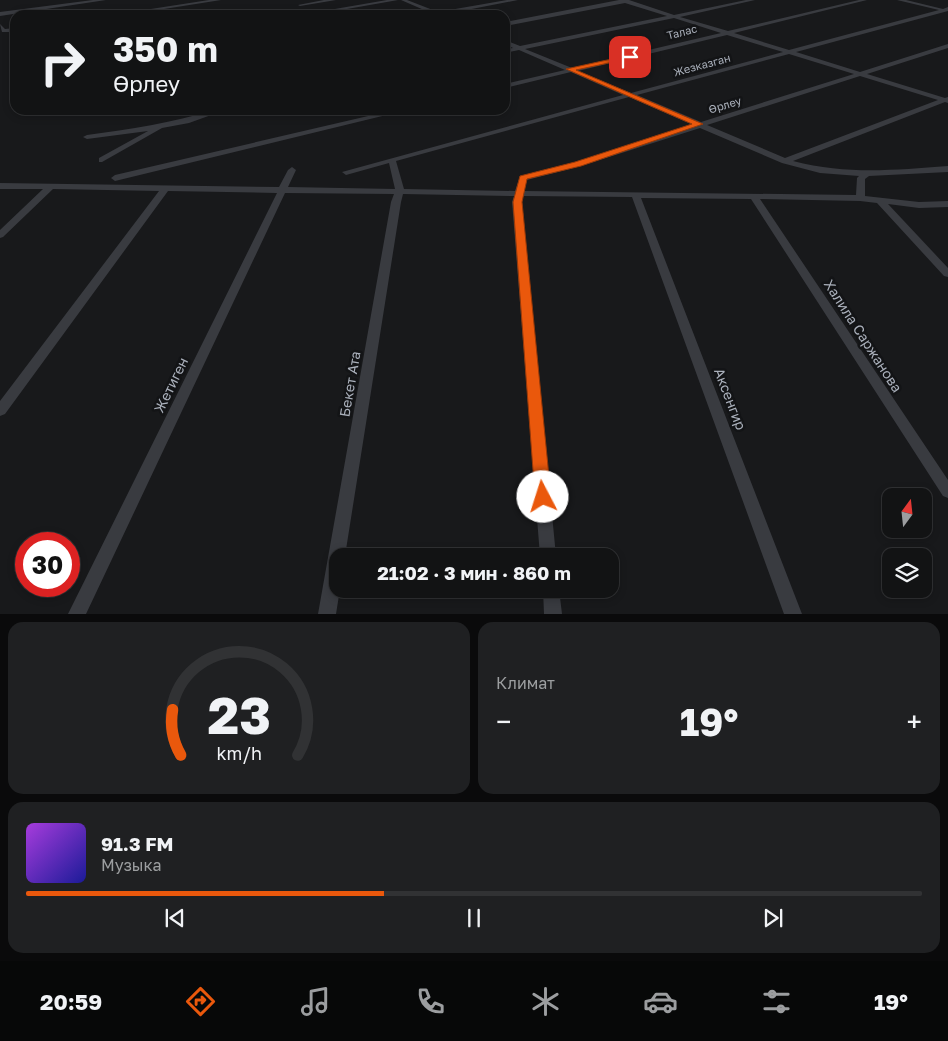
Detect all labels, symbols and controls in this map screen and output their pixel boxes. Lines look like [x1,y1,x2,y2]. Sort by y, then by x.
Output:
street label: Талас [665,21,698,42]
text: 350 m [113,28,218,70]
icon: right [30,30,95,95]
pin [609,36,651,78]
icon: arrive [616,43,644,71]
street label: Жезказган [672,51,732,78]
text: Өрлеу [113,70,180,97]
street label: Өрлеу [707,93,743,116]
street label: Халила Саржанова [821,276,906,395]
street label: Бекет Ата [335,350,364,418]
street label: Жетиген [150,354,191,415]
street label: Аксенгир [711,365,750,432]
position arrow [516,470,568,522]
north arrow [882,488,932,538]
map controls [882,488,932,598]
speed limit sign: 30 [15,532,80,597]
button: layers [882,548,932,598]
text: 21:02 · 3 мин · 860 m [377,561,571,584]
text: Климат [496,673,555,693]
text: 23 [207,683,271,745]
text: 19° [680,699,738,744]
text: − [496,705,511,738]
text: + [907,705,922,738]
text: km/h [216,742,262,764]
text: 91.3 FM [101,832,174,855]
text: Музыка [101,855,162,875]
icon: previous [161,904,189,932]
icon: pause [460,904,488,932]
icon: next [759,904,787,932]
icon: directions [183,984,218,1019]
icon: music [298,984,333,1019]
icon: phone [413,984,448,1019]
icon: climate [528,984,563,1019]
icon: car [643,984,678,1019]
icon: filters [759,984,794,1019]
text: 20:59 [40,988,102,1015]
text: 19° [874,988,908,1015]

